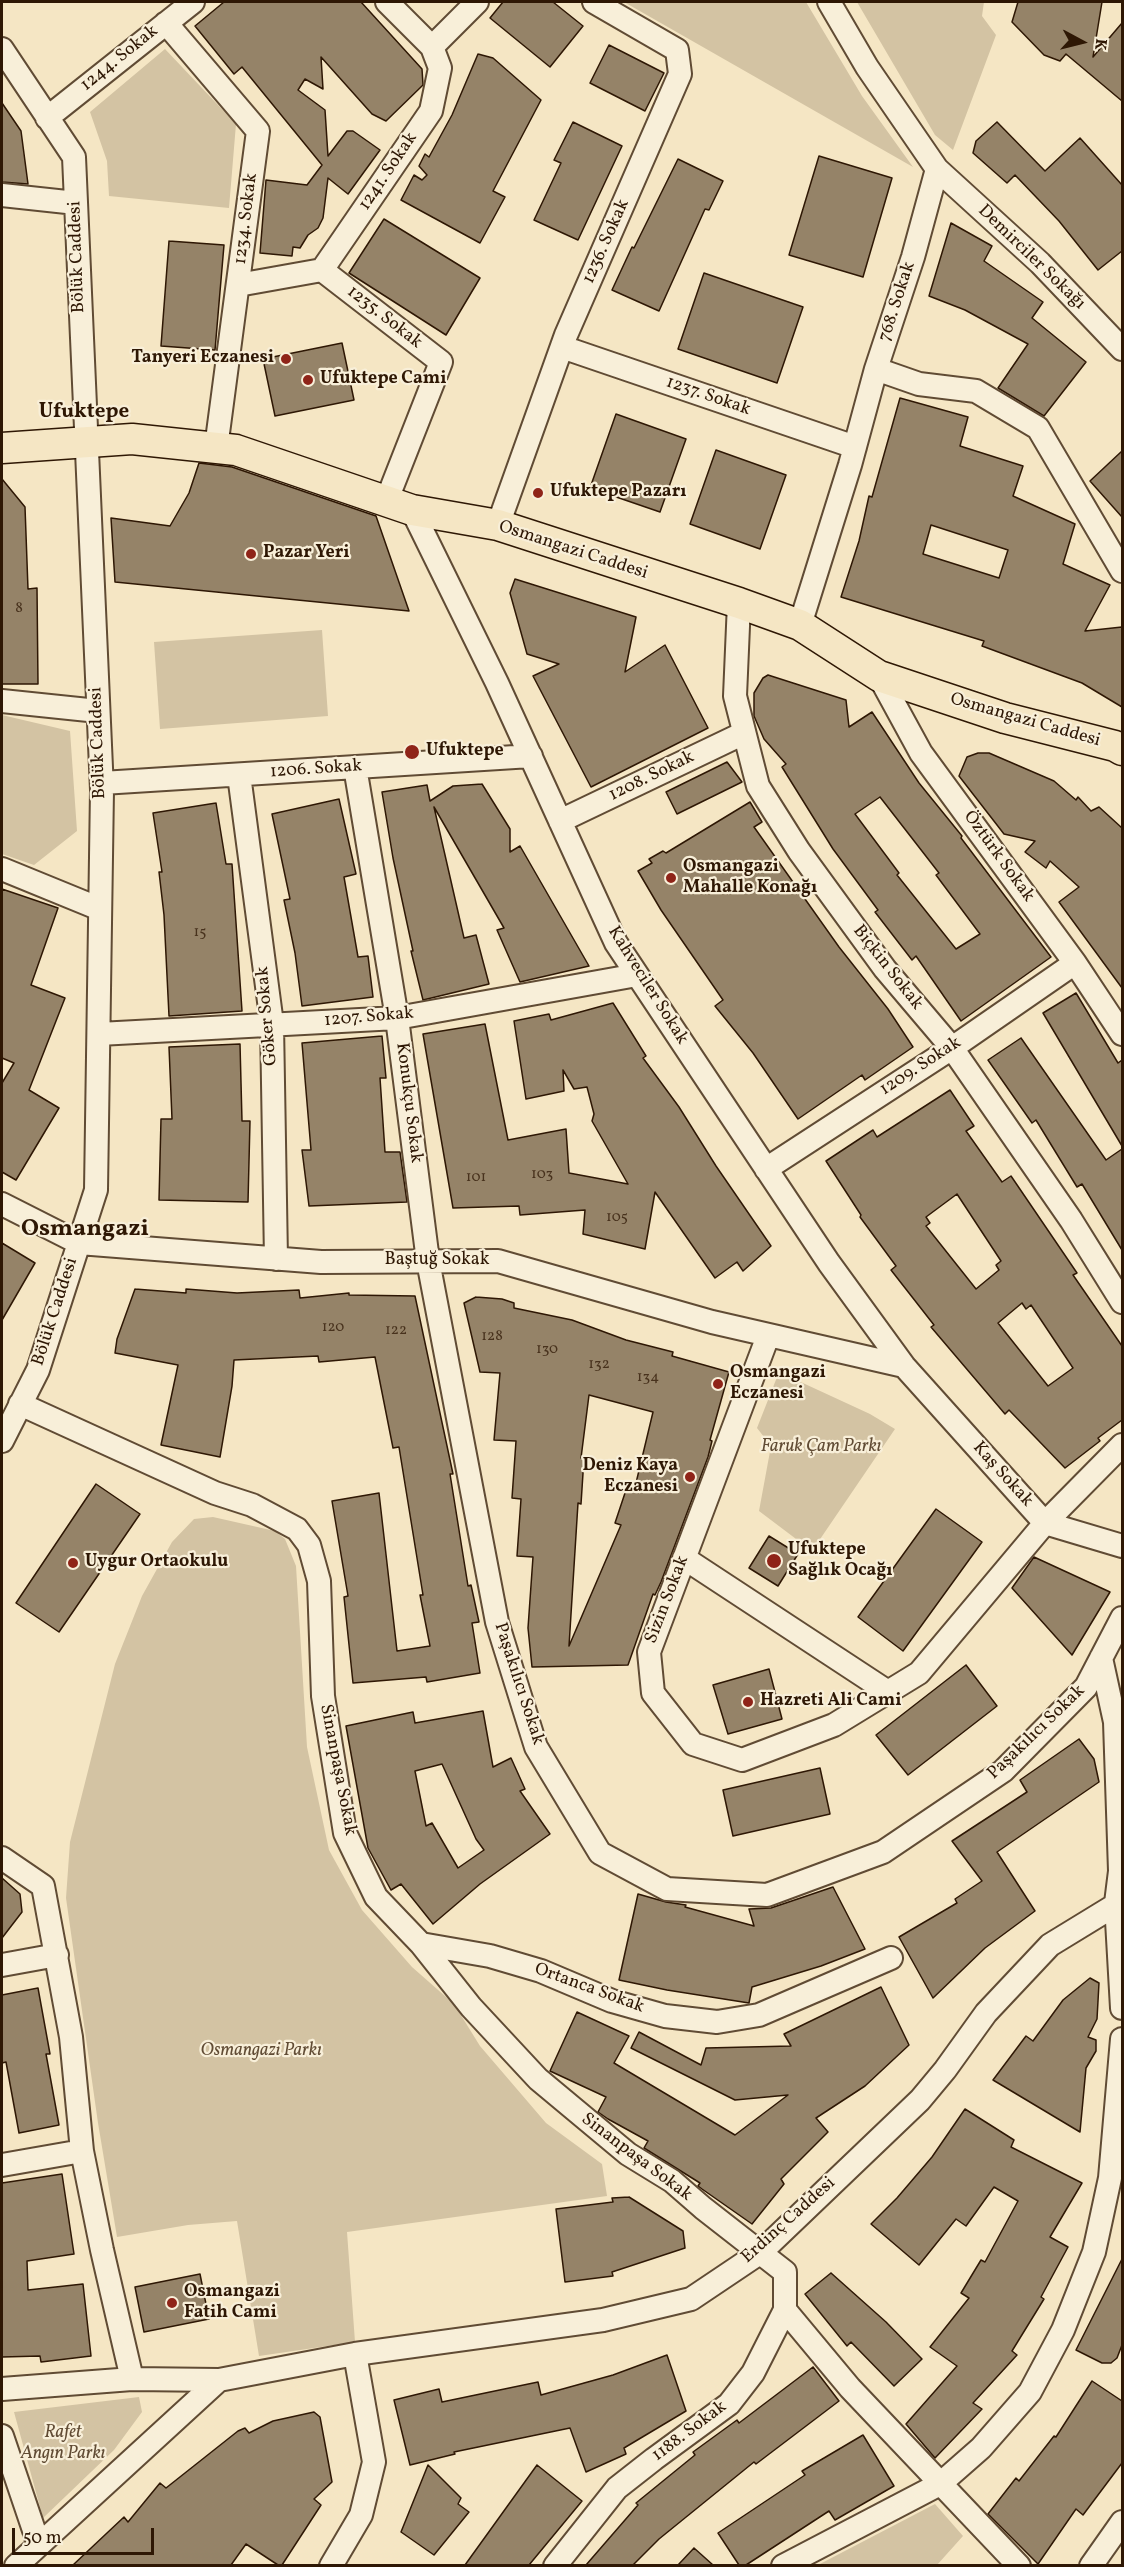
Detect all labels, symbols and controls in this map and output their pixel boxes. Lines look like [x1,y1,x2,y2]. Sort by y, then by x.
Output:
north arrow [1052,12,1112,72]
street label: 1244. Sokak [77,21,163,97]
text: K [1088,37,1111,51]
street label: 1241. Sokak [355,129,423,215]
street label: 1234. Sokak [231,172,263,266]
street label: 1236. Sokak [579,196,635,288]
street label: Bölük Caddesi [65,201,91,313]
street label: Demirciler Sokağı [972,201,1090,315]
street label: 768. Sokak [875,259,921,345]
street label: 1235. Sokak [342,282,426,354]
place label: Tanyeri Eczanesi [131,348,274,370]
marker: Tanyeri Eczanesi [279,352,293,366]
place label: Ufuktepe Cami [320,369,447,391]
street label: 1237. Sokak [663,372,753,422]
marker: Ufuktepe Cami [301,373,315,387]
district label: Ufuktepe [39,400,129,426]
place label: Ufuktepe Pazarı [550,482,687,504]
marker: Ufuktepe Pazarı [531,486,545,500]
street label: Osmangazi Caddesi [496,517,650,585]
place label: Pazar Yeri [263,543,350,565]
marker: Pazar Yeri [244,547,258,561]
house number: 8 [15,600,23,618]
street label: Bölük Caddesi [86,687,112,799]
street label: Osmangazi Caddesi [947,689,1103,753]
place label: Ufuktepe [426,741,504,763]
marker: Ufuktepe [403,743,421,761]
street label: 1208. Sokak [606,747,698,807]
street label: 1206. Sokak [269,756,363,784]
street label: Öztürk Sokak [958,807,1038,907]
place label: Osmangazi Mahalle Konağı [683,857,817,900]
marker: Osmangazi Mahalle Konağı [664,871,678,885]
street label: Biçkin Sokak [847,921,927,1015]
street label: Kahveciler Sokak [602,923,692,1049]
house number: 15 [193,924,207,942]
street label: Göker Sokak [253,965,283,1067]
street label: 1207. Sokak [323,1003,415,1033]
street label: 1209. Sokak [876,1033,966,1101]
street label: Konukçu Sokak [390,1042,426,1164]
house number: 103 [531,1166,553,1184]
house number: 101 [466,1169,486,1187]
house number: 105 [606,1209,628,1227]
district label: Osmangazi [21,1217,149,1245]
street label: Baştuğ Sokak [384,1250,490,1272]
street label: Bölük Caddesi [28,1255,84,1369]
house number: 120 [322,1319,344,1337]
house number: 122 [385,1322,407,1340]
house number: 128 [481,1328,503,1346]
house number: 130 [536,1341,558,1359]
house number: 132 [588,1356,610,1374]
place label: Osmangazi Eczanesi [730,1363,826,1406]
house number: 134 [637,1369,659,1387]
marker: Osmangazi Eczanesi [711,1377,725,1391]
park label: Faruk Çam Parkı [761,1437,881,1459]
street label: Kaş Sokak [967,1438,1037,1512]
place label: Deniz Kaya Eczanesi [583,1456,678,1498]
marker: Deniz Kaya Eczanesi [683,1470,697,1484]
place label: Ufuktepe Sağlık Ocağı [788,1540,893,1582]
place label: Uygur Ortaokulu [85,1552,228,1574]
marker: Ufuktepe Sağlık Ocağı [765,1552,783,1570]
street label: Sizin Sokak [641,1553,695,1647]
marker: Uygur Ortaokulu [66,1556,80,1570]
street label: Paşakılıcı Sokak [488,1620,548,1748]
street label: Paşakılıcı Sokak [984,1681,1090,1785]
place label: Hazreti Ali Cami [760,1691,902,1713]
marker: Hazreti Ali Cami [741,1695,755,1709]
street label: Sinanpaşa Sokak [314,1703,360,1837]
street label: Ortanca Sokak [531,1959,647,2019]
park label: Osmangazi Parkı [200,2041,322,2063]
street label: Sinanpaşa Sokak [576,2109,696,2207]
street label: Erdinç Caddesi [738,2173,840,2269]
place label: Osmangazi Fatih Cami [184,2282,280,2324]
marker: Osmangazi Fatih Cami [165,2296,179,2310]
street label: 1188. Sokak [648,2397,732,2467]
park label: Rafet Angın Parkı [21,2423,105,2466]
scale bar [15,2516,158,2554]
text: 50 m [23,2526,62,2551]

